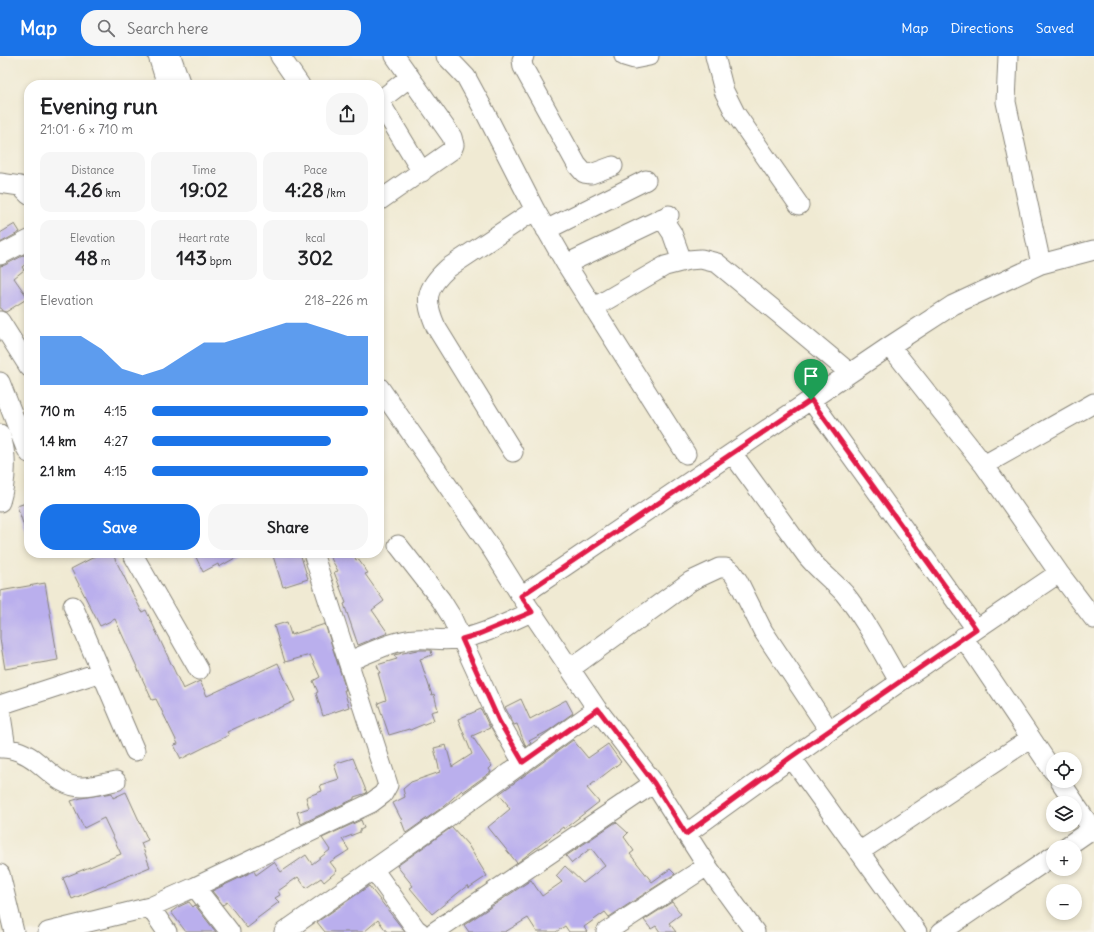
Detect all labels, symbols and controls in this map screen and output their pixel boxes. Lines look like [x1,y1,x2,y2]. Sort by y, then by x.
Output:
search box [81,10,361,46]
text: Map [20,16,57,40]
icon: search [95,17,117,39]
text: Search here [127,19,208,38]
text: Map [901,19,928,37]
text: Directions [950,19,1014,37]
text: Saved [1036,19,1074,37]
text: Evening run [40,92,158,120]
button: share [326,93,368,135]
text: 21:01 · 6 × 710 m [40,121,133,138]
text: Distance [71,163,114,177]
text: Time [192,163,216,177]
text: Pace [303,163,327,177]
text: 4.26 [65,177,103,202]
text: 19:02 [180,177,228,202]
text: 4:28 [285,177,324,202]
text: km [103,186,121,200]
text: /km [324,186,346,200]
text: Elevation [70,231,115,245]
text: Heart rate [178,231,230,245]
text: kcal [305,231,325,245]
text: 48 [75,245,98,270]
text: 143 [176,245,207,270]
text: 302 [298,245,333,270]
text: m [98,254,110,268]
text: bpm [207,254,232,268]
text: Elevation [40,292,93,309]
text: 218–226 m [305,292,368,309]
pin [794,359,828,400]
icon: arrive [800,365,822,387]
text: 710 m [40,403,75,420]
text: 4:15 [104,403,127,420]
text: 1.4 km [40,433,76,450]
text: 4:27 [104,433,128,450]
text: 2.1 km [40,463,76,480]
text: 4:15 [104,463,127,480]
button: Save [40,504,200,550]
button: Share [208,504,368,550]
map controls [1046,752,1082,920]
button: locate [1046,752,1082,788]
button: layers [1046,796,1082,832]
button: + [1046,840,1082,876]
button: − [1046,884,1082,920]

